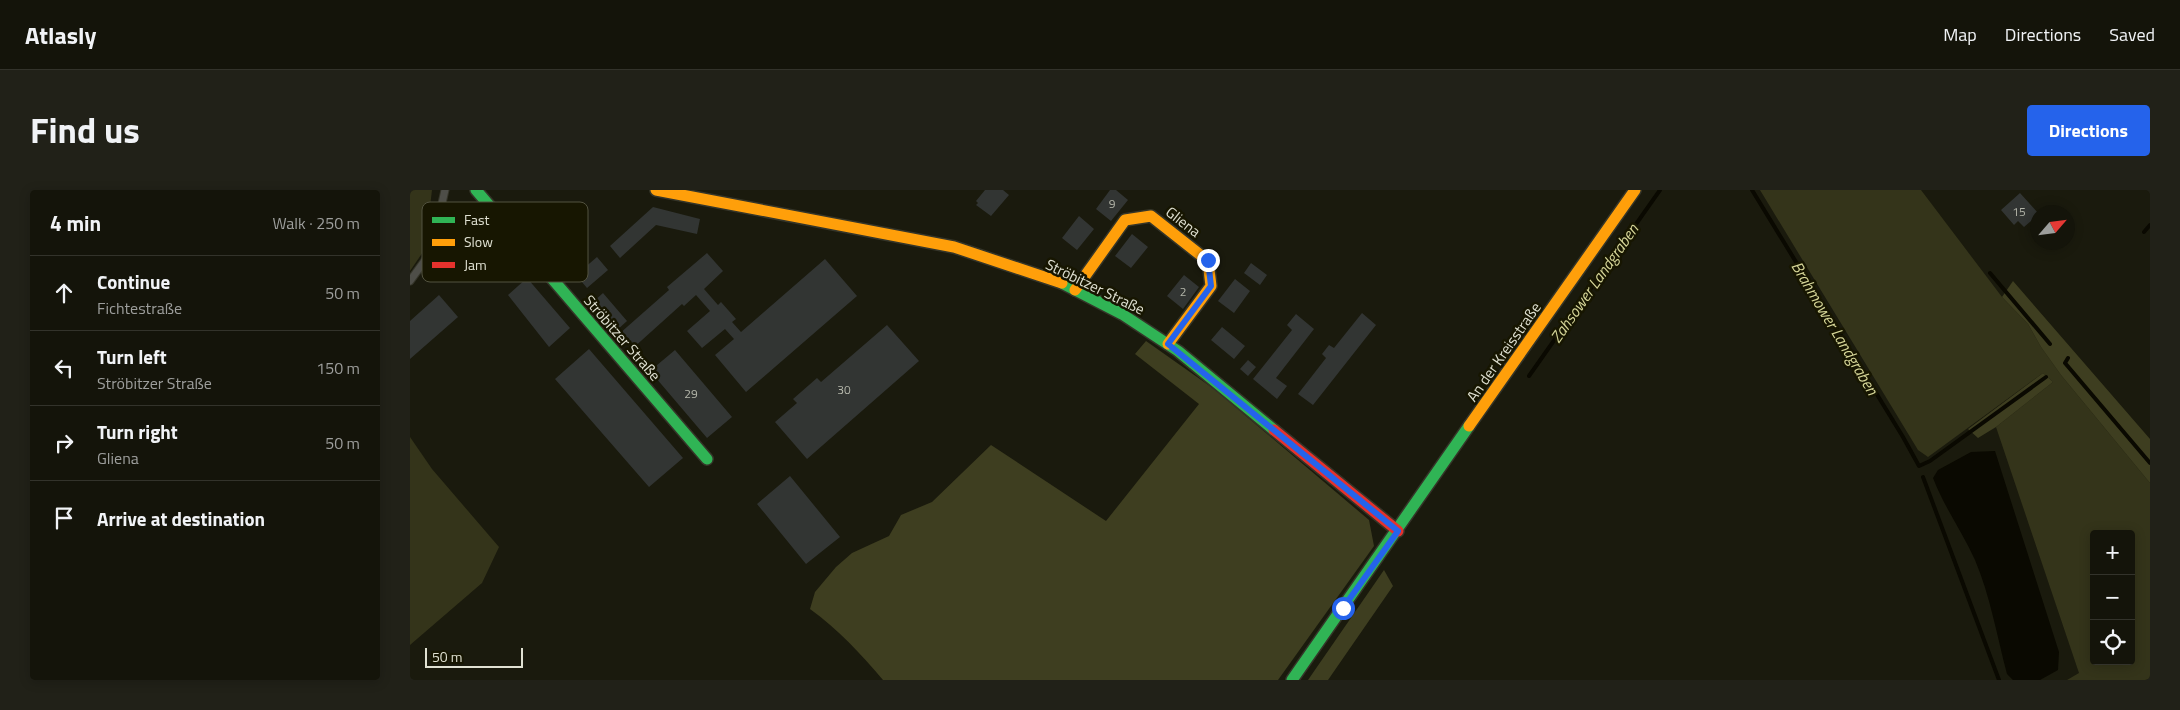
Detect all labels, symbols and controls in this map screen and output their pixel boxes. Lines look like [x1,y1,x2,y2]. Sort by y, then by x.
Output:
text: Atlasly [25,17,96,53]
text: Map [1943,21,1977,48]
text: Directions [2005,21,2081,48]
text: Saved [2109,21,2155,48]
text: Find us [30,103,140,157]
button: Directions [2027,105,2150,156]
house number: 9 [1109,194,1116,213]
street label: Gliena [1161,200,1206,243]
legend [422,202,588,282]
house number: 15 [2012,202,2026,221]
north arrow [2030,205,2075,250]
text: 4 min [50,207,101,239]
text: Fast [464,209,489,230]
text: Walk · 250 m [272,211,360,235]
water label: Zahsower Landgraben [1544,218,1645,347]
text: Slow [464,231,493,252]
route end [1197,249,1220,272]
street label: Ströbitzer Straße [1042,253,1149,320]
text: Jam [464,254,487,275]
water label: Brahmower Landgraben [1786,257,1885,400]
text: Continue [97,267,170,296]
icon: ahead [50,279,78,307]
text: 50 m [325,281,360,305]
house number: 2 [1180,282,1186,301]
street label: Ströbitzer Straße [578,290,666,386]
text: Fichtestraße [97,296,182,320]
street label: An der Kreisstraße [1461,297,1547,406]
text: Turn left [97,342,167,371]
icon: left [50,354,78,382]
text: 150 m [316,356,360,380]
text: Ströbitzer Straße [97,371,212,395]
house number: 30 [837,380,851,399]
house number: 29 [684,384,698,403]
text: Turn right [97,417,178,446]
icon: right [50,429,78,457]
text: 50 m [325,431,360,455]
text: Gliena [97,446,139,470]
icon: arrive [50,504,78,532]
text: Arrive at destination [97,504,265,533]
map controls [2090,530,2135,665]
button: + [2090,530,2135,575]
button: − [2090,575,2135,620]
route start [1332,597,1355,620]
button: locate [2090,620,2135,665]
scale bar [425,645,522,668]
text: 50 m [432,646,462,667]

